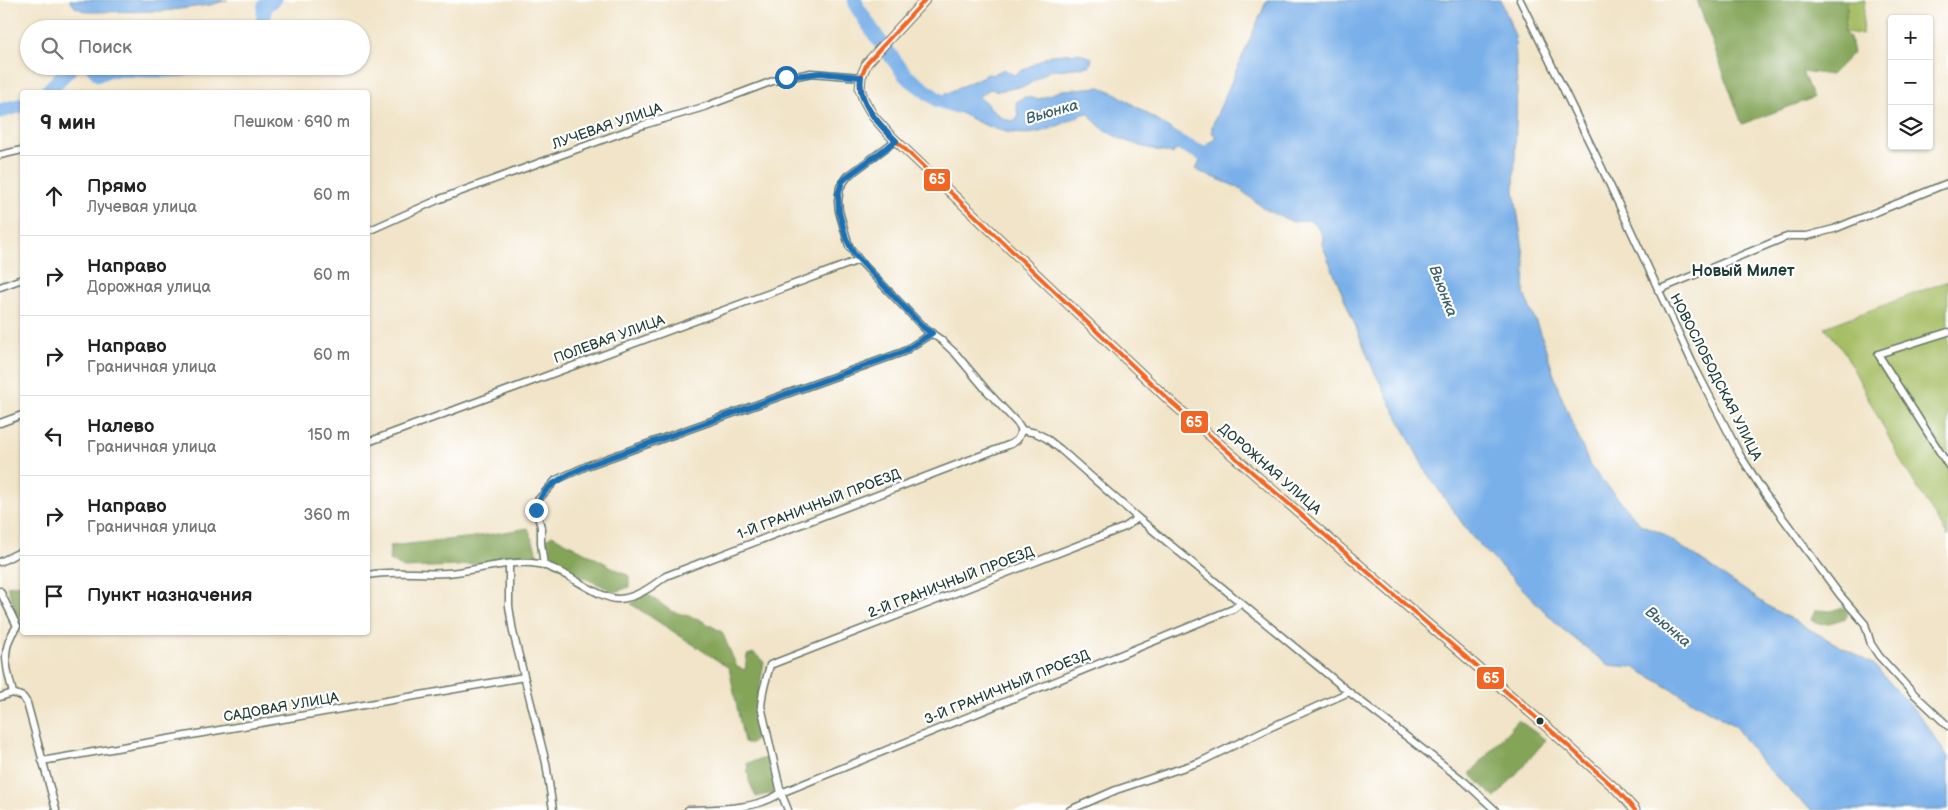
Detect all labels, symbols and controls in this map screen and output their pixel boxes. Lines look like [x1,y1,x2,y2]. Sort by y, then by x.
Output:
map controls [1888,15,1933,150]
button: + [1888,15,1933,60]
search box [20,20,370,75]
icon: search [38,34,66,62]
text: Поиск [78,36,132,59]
button: − [1888,60,1933,105]
route start [775,66,798,89]
water label: Вьюнка [1024,95,1080,129]
street label: ЛУЧЕВАЯ УЛИЦА [549,99,665,153]
button: layers [1888,105,1933,150]
text: 9 мин [40,110,96,135]
text: Пешком · 690 m [233,113,350,132]
line badge: 65 [923,168,951,192]
text: 65 [929,171,945,188]
text: Прямо [87,175,147,198]
icon: ahead [40,182,68,210]
text: 60 m [313,186,350,205]
text: Лучевая улица [87,198,197,217]
text: Направо [87,255,167,278]
icon: right [40,262,68,290]
district label: Новый Милет [1692,262,1795,281]
water label: Вьюнка [1425,263,1461,319]
text: 60 m [313,266,350,285]
text: Дорожная улица [87,278,211,297]
street label: НОВОСЛОБОДСКАЯ УЛИЦА [1666,291,1766,464]
street label: ПОЛЕВАЯ УЛИЦА [551,311,667,367]
text: Направо [87,335,167,358]
icon: right [40,342,68,370]
text: 60 m [313,346,350,365]
text: Граничная улица [87,358,217,377]
line badge: 65 [1180,410,1209,434]
text: 65 [1186,414,1202,431]
text: Налево [87,415,154,438]
street label: ДОРОЖНАЯ УЛИЦА [1215,420,1325,519]
icon: left [40,422,68,450]
text: 150 m [308,426,350,445]
text: Граничная улица [87,438,217,457]
street label: 1-Й ГРАНИЧНЫЙ ПРОЕЗД [735,465,903,543]
text: Направо [87,495,167,518]
route end [525,499,548,522]
icon: right [40,502,68,530]
text: 360 m [303,506,350,525]
text: Граничная улица [87,518,217,537]
street label: 2-Й ГРАНИЧНЫЙ ПРОЕЗД [866,542,1036,622]
icon: arrive [40,582,68,610]
text: Пункт назначения [87,584,252,607]
water label: Вьюнка [1641,603,1695,652]
street label: 3-Й ГРАНИЧНЫЙ ПРОЕЗД [922,646,1092,728]
line badge: 65 [1476,666,1505,690]
text: 65 [1483,670,1499,687]
street label: САДОВАЯ УЛИЦА [222,688,340,725]
unlabelled marker [1535,716,1545,726]

